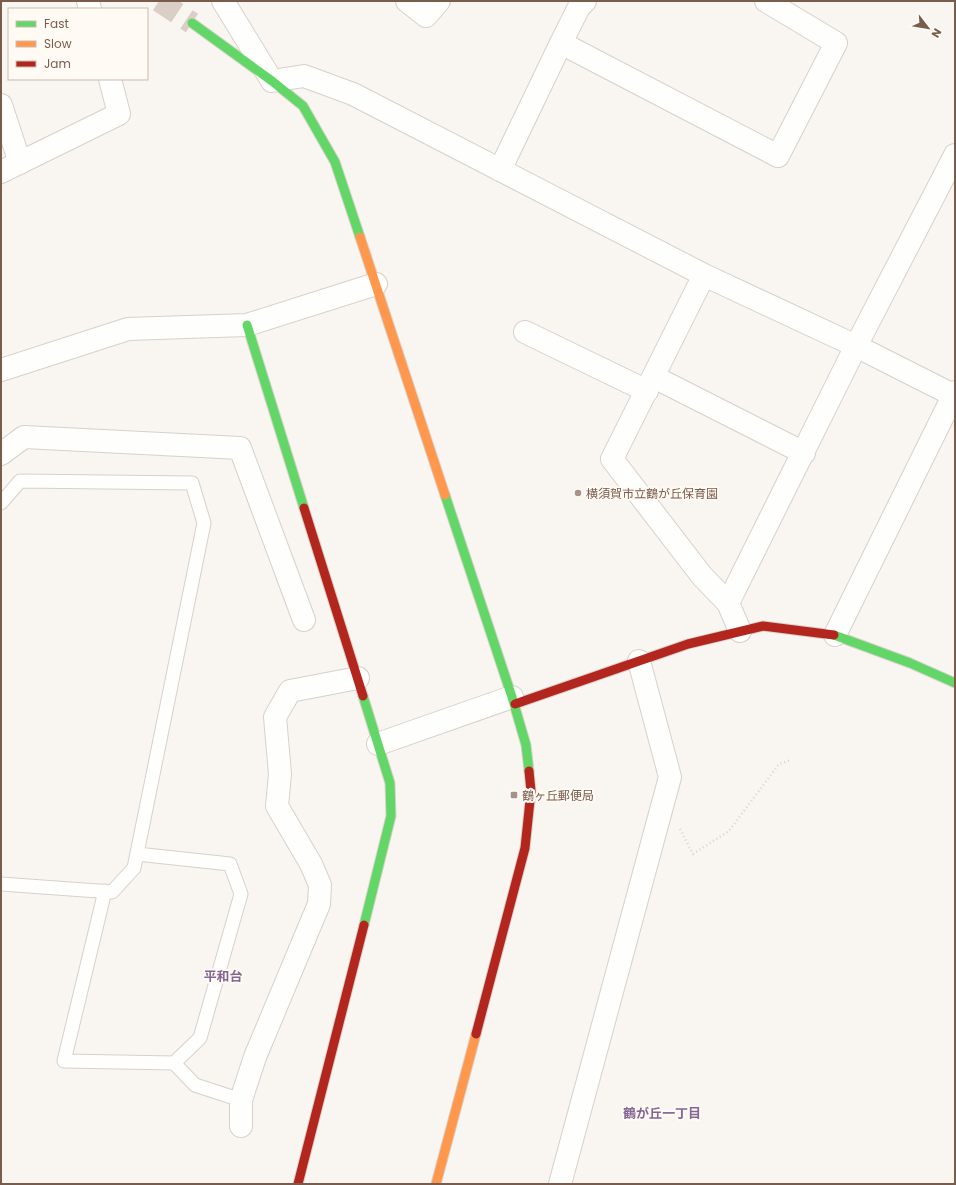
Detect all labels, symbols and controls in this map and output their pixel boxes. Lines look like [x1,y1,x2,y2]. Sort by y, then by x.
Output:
legend [8,8,148,80]
north arrow [908,8,948,48]
text: Fast [44,15,69,32]
text: N [928,25,946,41]
text: Slow [44,35,72,52]
text: Jam [44,55,71,72]
place label: 横須賀市立鶴が丘保育園 [586,485,718,502]
marker: 横須賀市立鶴が丘保育園 [573,488,583,498]
place label: 鶴ヶ丘郵便局 [522,787,594,804]
marker: 鶴ヶ丘郵便局 [509,790,519,800]
district label: 平和台 [203,967,243,986]
district label: 鶴が丘一丁目 [623,1104,701,1123]

